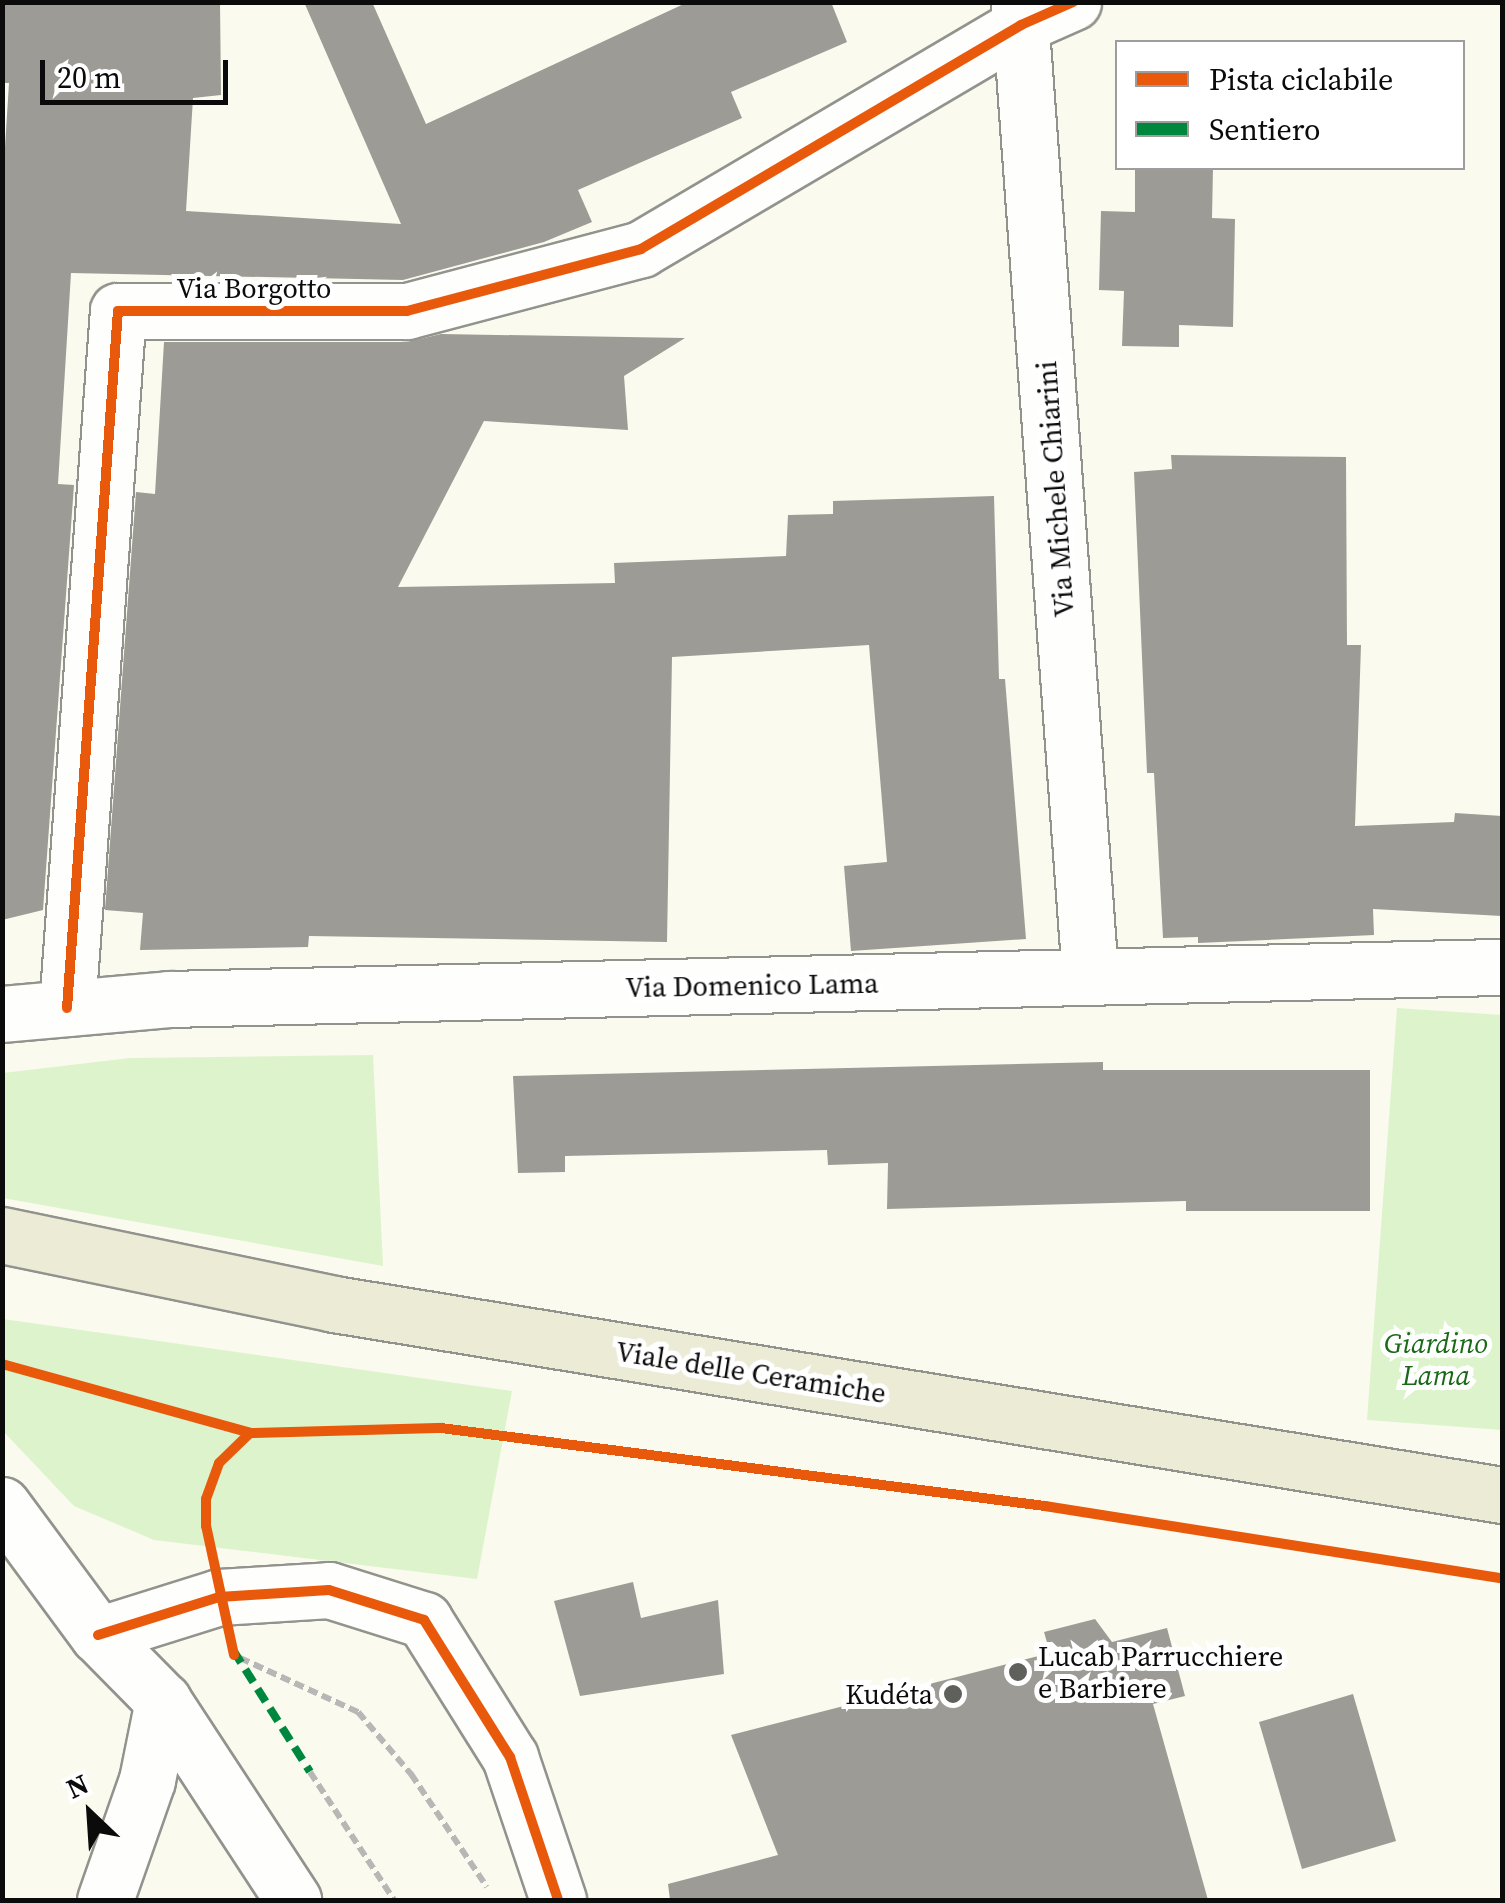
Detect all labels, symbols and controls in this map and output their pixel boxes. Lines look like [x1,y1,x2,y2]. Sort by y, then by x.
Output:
scale bar [45,40,232,102]
legend [1115,40,1465,170]
text: 20 m [57,57,121,98]
text: Pista ciclabile [1209,59,1393,100]
text: Sentiero [1209,109,1321,150]
street label: Via Borgotto [177,271,331,305]
street label: Via Michele Chiarini [1029,360,1081,618]
street label: Via Domenico Lama [625,966,879,1004]
park label: Giardino Lama [1384,1326,1488,1392]
street label: Viale delle Ceramiche [614,1334,888,1410]
place label: Lucab Parrucchiere e Barbiere [1038,1639,1283,1705]
marker: Lucab Parrucchiere e Barbiere [1007,1661,1029,1683]
place label: Kudéta [845,1677,933,1711]
marker: Kudéta [942,1683,964,1705]
north arrow [40,1763,140,1863]
text: N [60,1764,95,1807]

